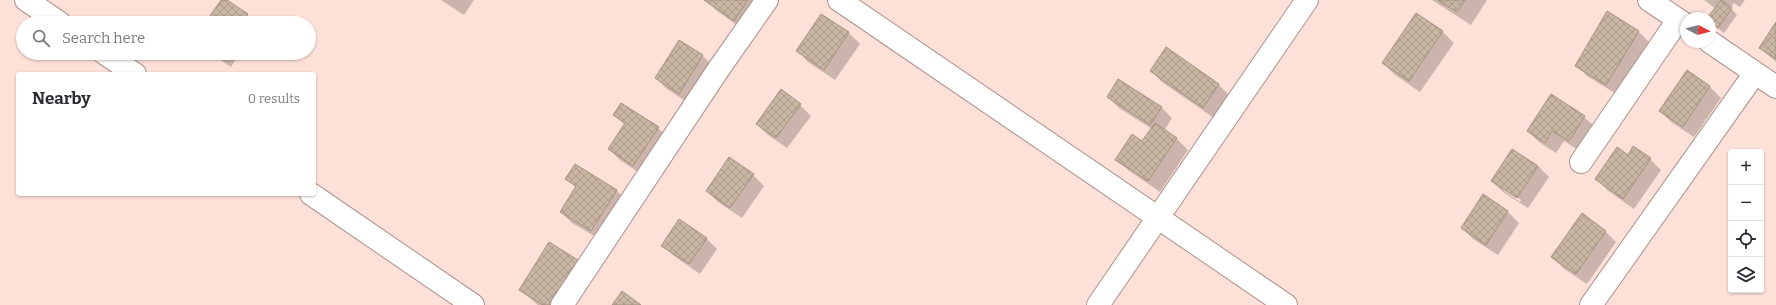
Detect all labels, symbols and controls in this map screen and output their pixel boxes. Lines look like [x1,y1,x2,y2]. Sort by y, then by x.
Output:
north arrow [1680,12,1716,48]
search box [16,16,316,60]
icon: search [30,27,52,49]
text: Search here [62,29,145,47]
text: Nearby [32,88,91,109]
text: 0 results [248,91,300,106]
map controls [1728,149,1764,293]
button: + [1728,149,1764,185]
button: − [1728,185,1764,221]
button: locate [1728,221,1764,257]
button: layers [1728,257,1764,293]

